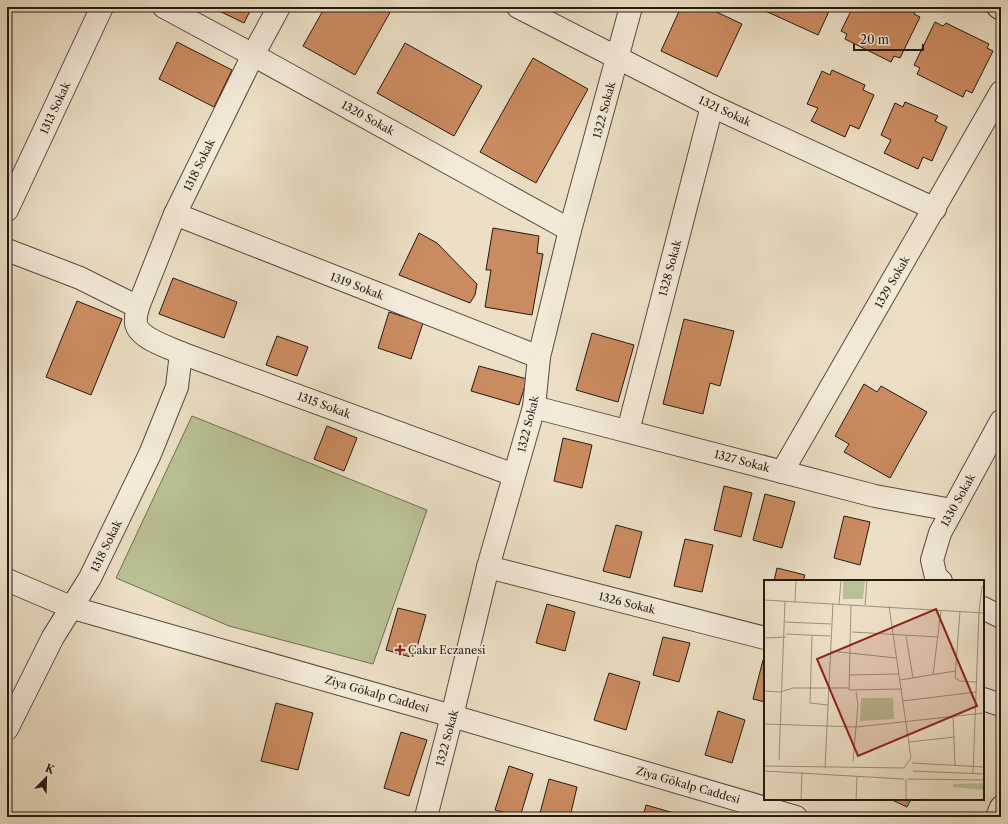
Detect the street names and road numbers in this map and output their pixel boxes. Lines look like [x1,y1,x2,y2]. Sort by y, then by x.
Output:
street label: 1313 Sokak [37,79,73,136]
street label: 1322 Sokak [590,80,618,140]
street label: 1321 Sokak [697,93,754,129]
street label: 1320 Sokak [339,98,398,139]
street label: 1318 Sokak [180,136,218,193]
street label: 1328 Sokak [656,238,684,298]
street label: 1329 Sokak [871,253,913,311]
street label: 1319 Sokak [328,269,386,303]
street label: 1315 Sokak [295,389,353,421]
street label: 1322 Sokak [514,394,542,454]
street label: 1327 Sokak [713,447,772,475]
street label: 1330 Sokak [938,471,979,529]
street label: 1318 Sokak [87,517,125,574]
street label: 1326 Sokak [597,589,657,617]
street label: Ziya Gökalp Caddesi [323,672,431,716]
street label: 1322 Sokak [433,708,461,768]
street label: Ziya Gökalp Caddesi [634,763,742,807]

